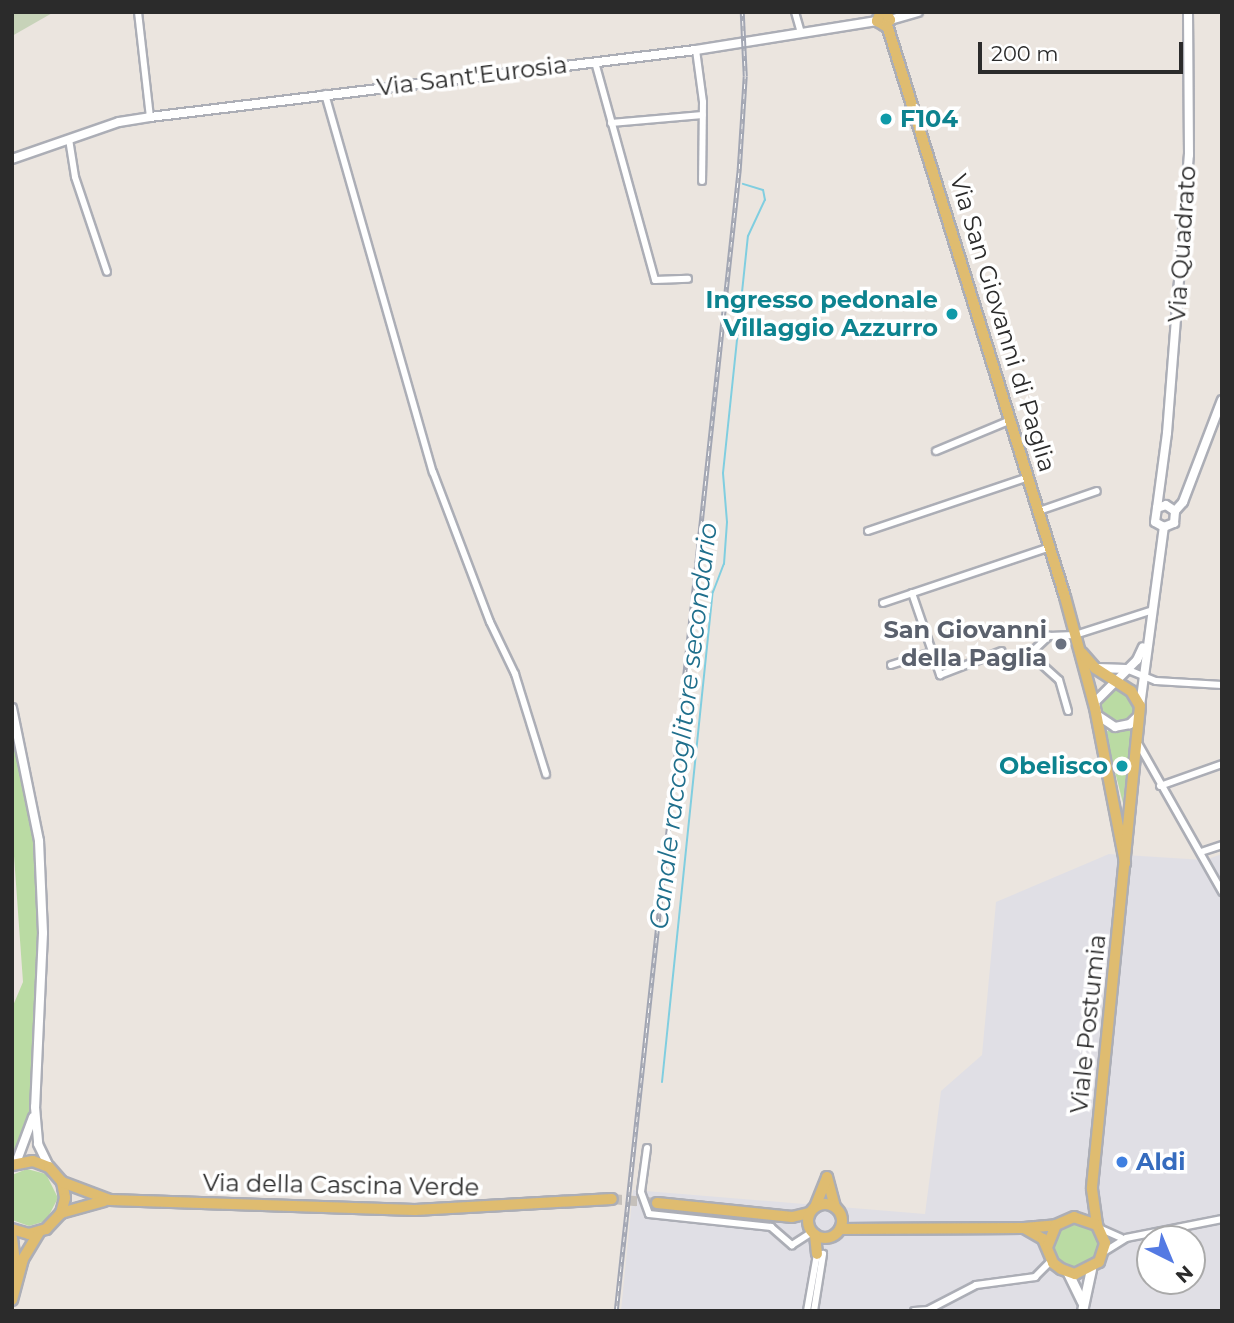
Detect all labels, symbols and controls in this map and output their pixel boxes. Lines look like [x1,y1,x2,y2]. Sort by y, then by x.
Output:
scale bar [982,28,1187,72]
text: 200 m [991,41,1058,66]
street label: Via Sant'Eurosia [375,50,569,102]
place label: F104 [900,105,958,133]
marker: F104 [878,111,894,127]
street label: Via Quadrato [1162,165,1202,323]
street label: Via San Giovanni di Paglia [944,171,1062,475]
place label: Ingresso pedonale Villaggio Azzurro [706,286,938,342]
marker: Ingresso pedonale Villaggio Azzurro [944,306,960,322]
water label: Canale raccoglitore secondario [644,521,724,931]
place label: San Giovanni della Paglia [883,616,1047,672]
marker: San Giovanni della Paglia [1053,636,1069,652]
place label: Obelisco [999,752,1108,780]
marker: Obelisco [1114,758,1130,774]
street label: Viale Postumia [1064,933,1112,1115]
place label: Aldi [1136,1148,1185,1176]
marker: Aldi [1114,1154,1130,1170]
street label: Via della Cascina Verde [203,1168,479,1202]
north arrow [1136,1225,1206,1295]
text: N [1171,1261,1198,1288]

